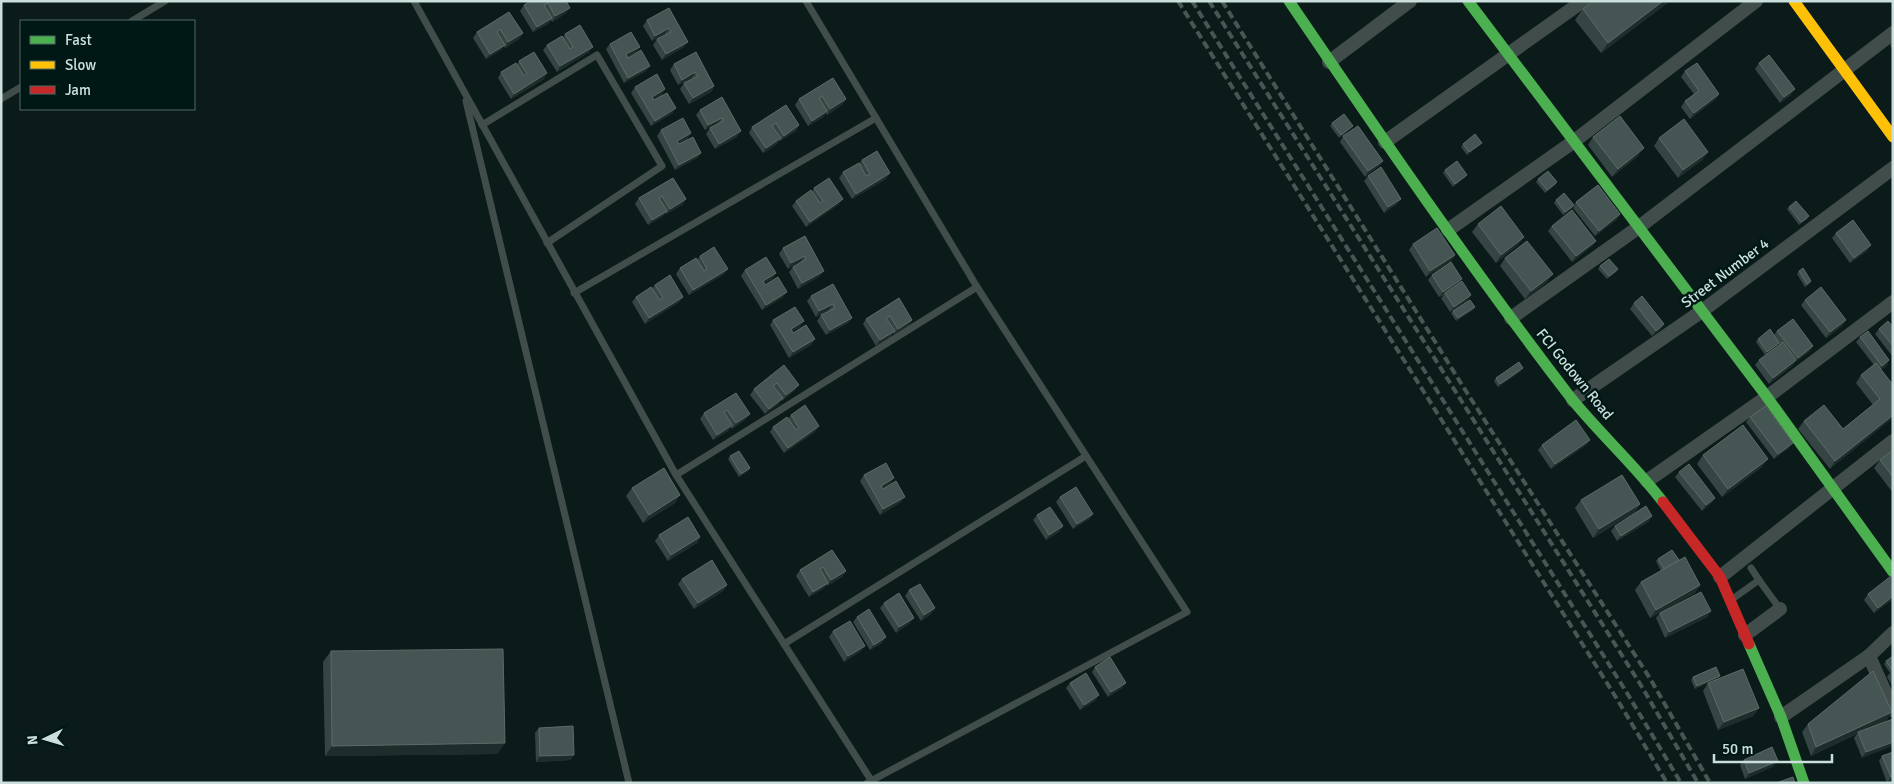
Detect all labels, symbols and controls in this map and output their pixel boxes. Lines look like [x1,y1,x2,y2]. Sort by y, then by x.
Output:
legend [20,20,195,110]
text: Fast [65,31,92,49]
text: Slow [65,56,96,74]
text: Jam [65,81,91,99]
street label: Street Number 4 [1678,234,1772,312]
street label: FCI Godown Road [1533,325,1617,423]
north arrow [20,714,70,764]
scale bar [1714,732,1832,764]
text: N [24,734,41,746]
text: 50 m [1722,740,1753,758]

